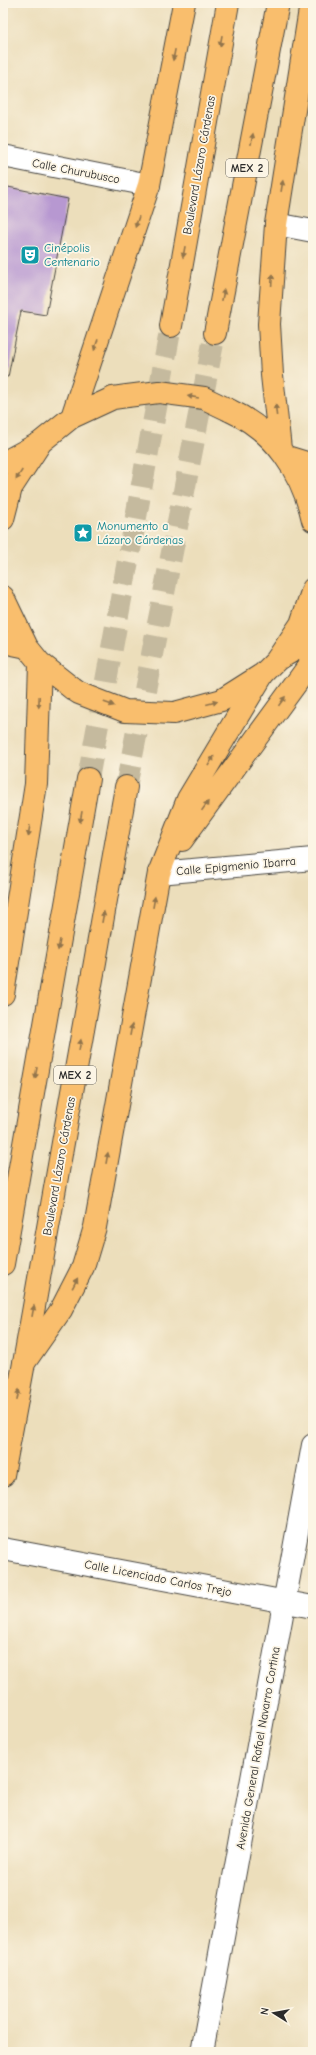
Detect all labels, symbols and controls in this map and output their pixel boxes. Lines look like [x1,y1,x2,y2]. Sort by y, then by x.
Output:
one-way arrow [218,35,224,48]
one-way arrow [171,49,177,61]
street label: Boulevard Lázaro Cárdenas [180,95,218,235]
one-way arrow [250,133,256,146]
street label: Calle Churubusco [31,156,121,186]
road number: MEX 2 [226,159,268,177]
one-way arrow [279,180,285,192]
one-way arrow [134,216,140,228]
place label: Cinépolis Centenario [44,241,100,269]
theatre icon: Cinépolis Centenario [19,244,41,266]
one-way arrow [181,246,187,258]
one-way arrow [268,274,275,286]
one-way arrow [220,289,226,301]
one-way arrow [92,340,98,352]
one-way arrow [187,394,199,400]
one-way arrow [273,404,279,416]
one-way arrow [16,469,23,481]
place label: Monumento a Lázaro Cárdenas [97,519,183,547]
place icon: Monumento a Lázaro Cárdenas [72,522,94,544]
one-way arrow [36,696,42,709]
one-way arrow [278,696,286,706]
one-way arrow [206,700,218,706]
one-way arrow [103,702,115,708]
one-way arrow [207,755,214,767]
one-way arrow [201,800,209,811]
one-way arrow [78,811,84,823]
one-way arrow [26,825,32,838]
street label: Calle Epigmenio Ibarra [176,854,296,878]
one-way arrow [151,896,157,908]
one-way arrow [100,911,106,923]
one-way arrow [56,939,62,951]
one-way arrow [128,1024,134,1036]
one-way arrow [78,1039,84,1051]
road number: MEX 2 [54,1066,96,1084]
one-way arrow [33,1067,39,1079]
street label: Boulevard Lázaro Cárdenas [40,1096,78,1236]
one-way arrow [105,1152,111,1164]
one-way arrow [71,1277,78,1289]
one-way arrow [30,1305,36,1317]
one-way arrow [15,1389,21,1401]
street label: Calle Licenciado Carlos Trejo [83,1557,233,1599]
street label: Avenida General Rafael Navarro Cortina [233,1646,283,1850]
north arrow [254,1993,294,2033]
text: N [258,2006,272,2016]

